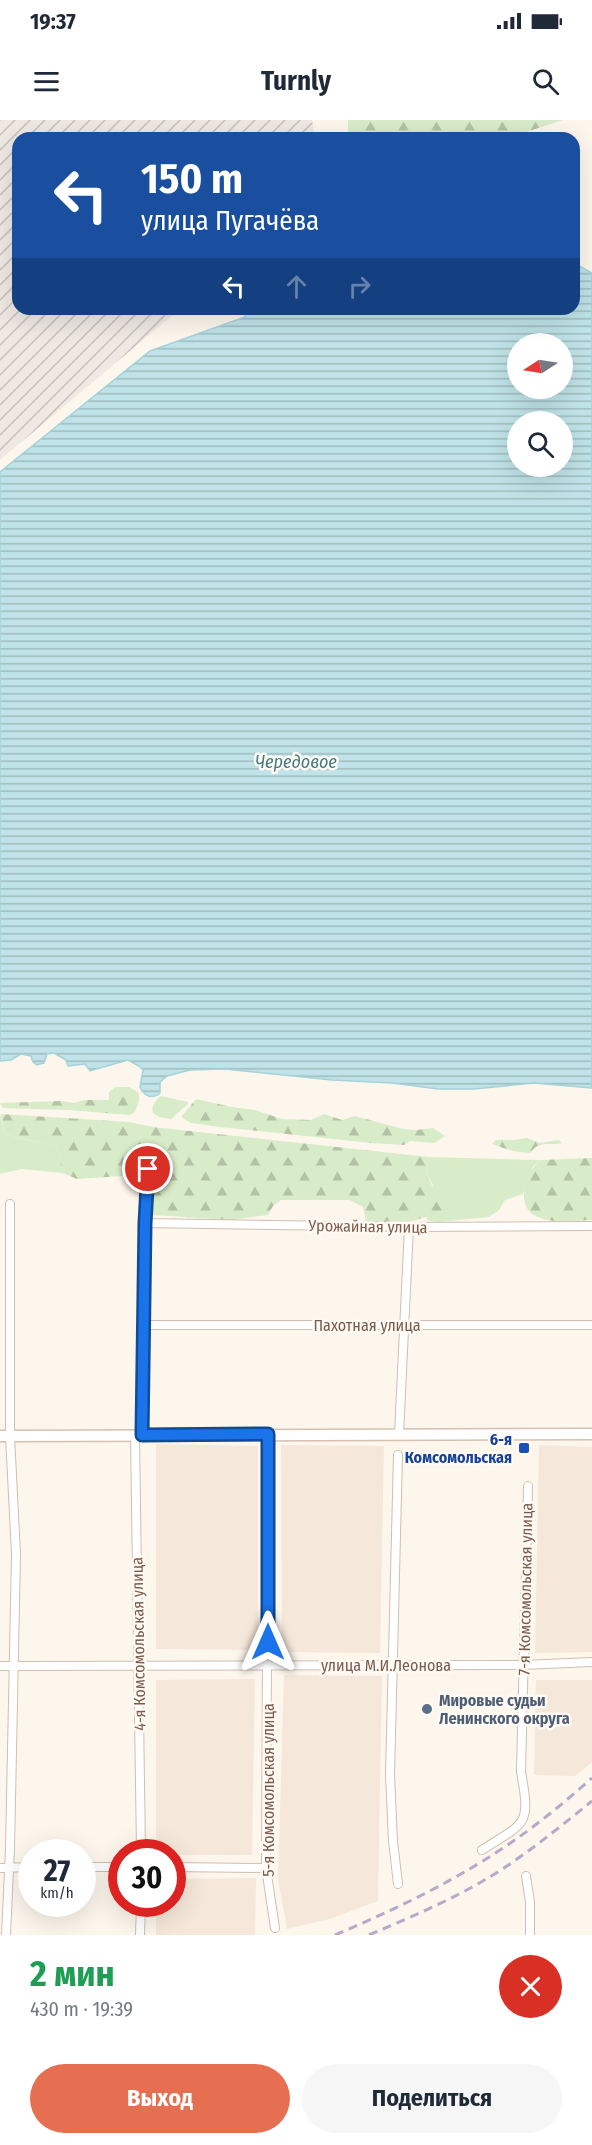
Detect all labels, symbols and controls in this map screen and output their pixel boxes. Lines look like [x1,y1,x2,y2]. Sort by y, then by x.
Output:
text: 19:37 [30,8,76,35]
icon: menu [30,65,63,98]
text: Turnly [261,65,331,97]
icon: search [529,65,562,98]
text: 150 m [141,154,243,204]
icon: left [42,156,120,234]
text: улица Пугачёва [141,205,319,237]
icon: left [217,270,250,303]
icon: ahead [280,270,313,303]
icon: right [343,270,376,303]
north arrow [507,333,573,399]
map controls [507,333,573,477]
button: search [507,411,573,477]
water label: Чередовое [255,751,337,773]
pin [122,1143,173,1194]
icon: arrive [131,1152,164,1185]
street label: Урожайная улица [307,1216,428,1237]
street label: Пахотная улица [313,1316,421,1335]
place label: 6-я Комсомольская [405,1430,512,1467]
marker: 6-я Комсомольская [517,1441,531,1455]
street label: 7-я Комсомольская улица [514,1502,537,1675]
street label: 4-я Комсомольская улица [127,1557,150,1731]
position arrow [236,1610,300,1674]
street label: улица М.И.Леонова [321,1656,451,1675]
place label: Мировые судьи Ленинского округа [439,1691,570,1728]
marker: Мировые судьи Ленинского округа [420,1702,434,1716]
street label: 5-я Комсомольская улица [259,1703,278,1877]
speed limit sign: 30 [108,1839,186,1917]
text: 27 [44,1853,70,1889]
text: km/h [40,1884,74,1902]
text: 2 мин [30,1952,115,1996]
button: close [499,1955,562,2018]
text: 430 m · 19:39 [30,1997,133,2021]
button: Выход [30,2064,290,2133]
button: Поделиться [302,2064,562,2133]

